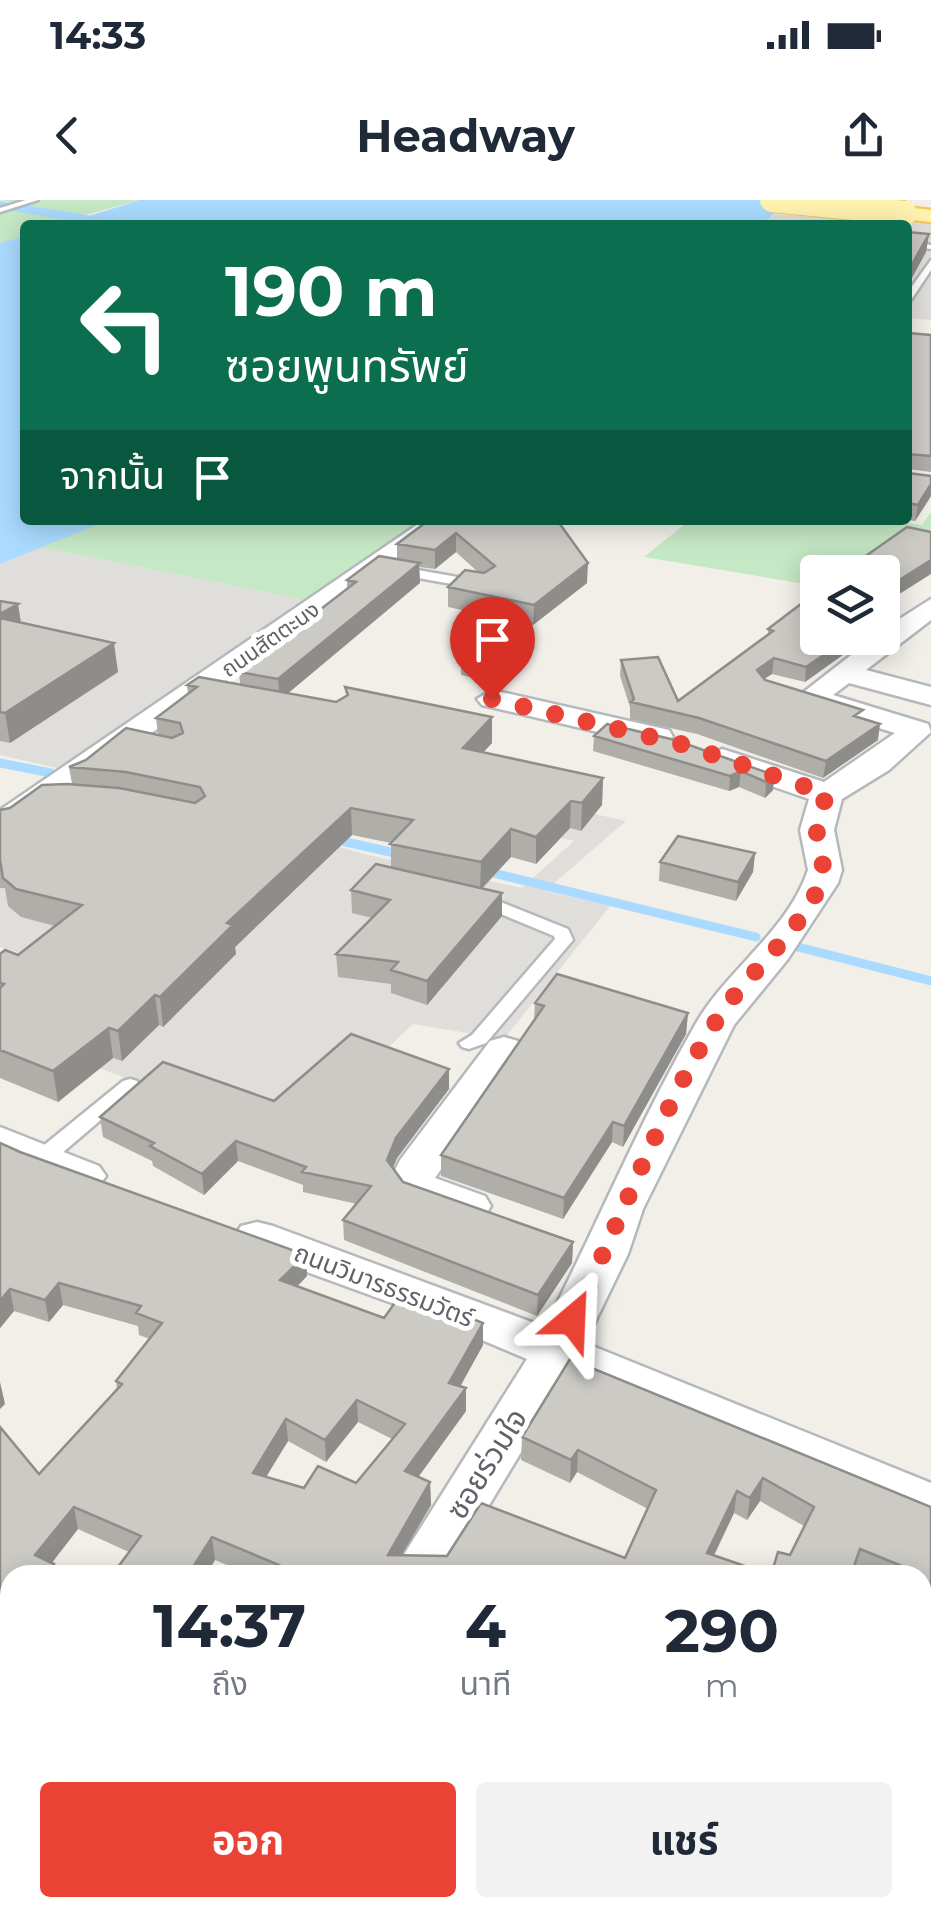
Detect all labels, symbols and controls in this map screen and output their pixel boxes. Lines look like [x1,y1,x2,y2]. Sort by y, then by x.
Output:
text: 14:33 [50,12,146,59]
icon: back [40,108,95,163]
text: Headway [356,108,575,163]
icon: share [836,108,891,163]
text: 190 m [225,248,438,334]
icon: left [60,260,190,390]
text: ซอยพูนทรัพย์ [225,338,469,393]
icon: arrive [185,450,240,505]
text: จากนั้น [60,452,165,499]
map controls [800,555,900,655]
button: layers [800,555,900,655]
street label: ถนนสัตตะนง [216,596,325,683]
pin [450,597,535,700]
icon: arrive [465,612,520,667]
street label: ถนนวิมารธรรมวัตร์ [290,1237,479,1333]
position arrow [520,1268,624,1372]
street label: ซอยร่วมใจ [438,1402,535,1526]
text: 14:37 [153,1589,306,1662]
text: 4 [465,1589,506,1662]
text: 290 [665,1594,779,1667]
text: ถึง [211,1664,248,1703]
text: นาที [459,1664,511,1703]
text: m [705,1666,739,1705]
button: ออก [40,1782,456,1897]
button: แชร์ [476,1782,892,1897]

